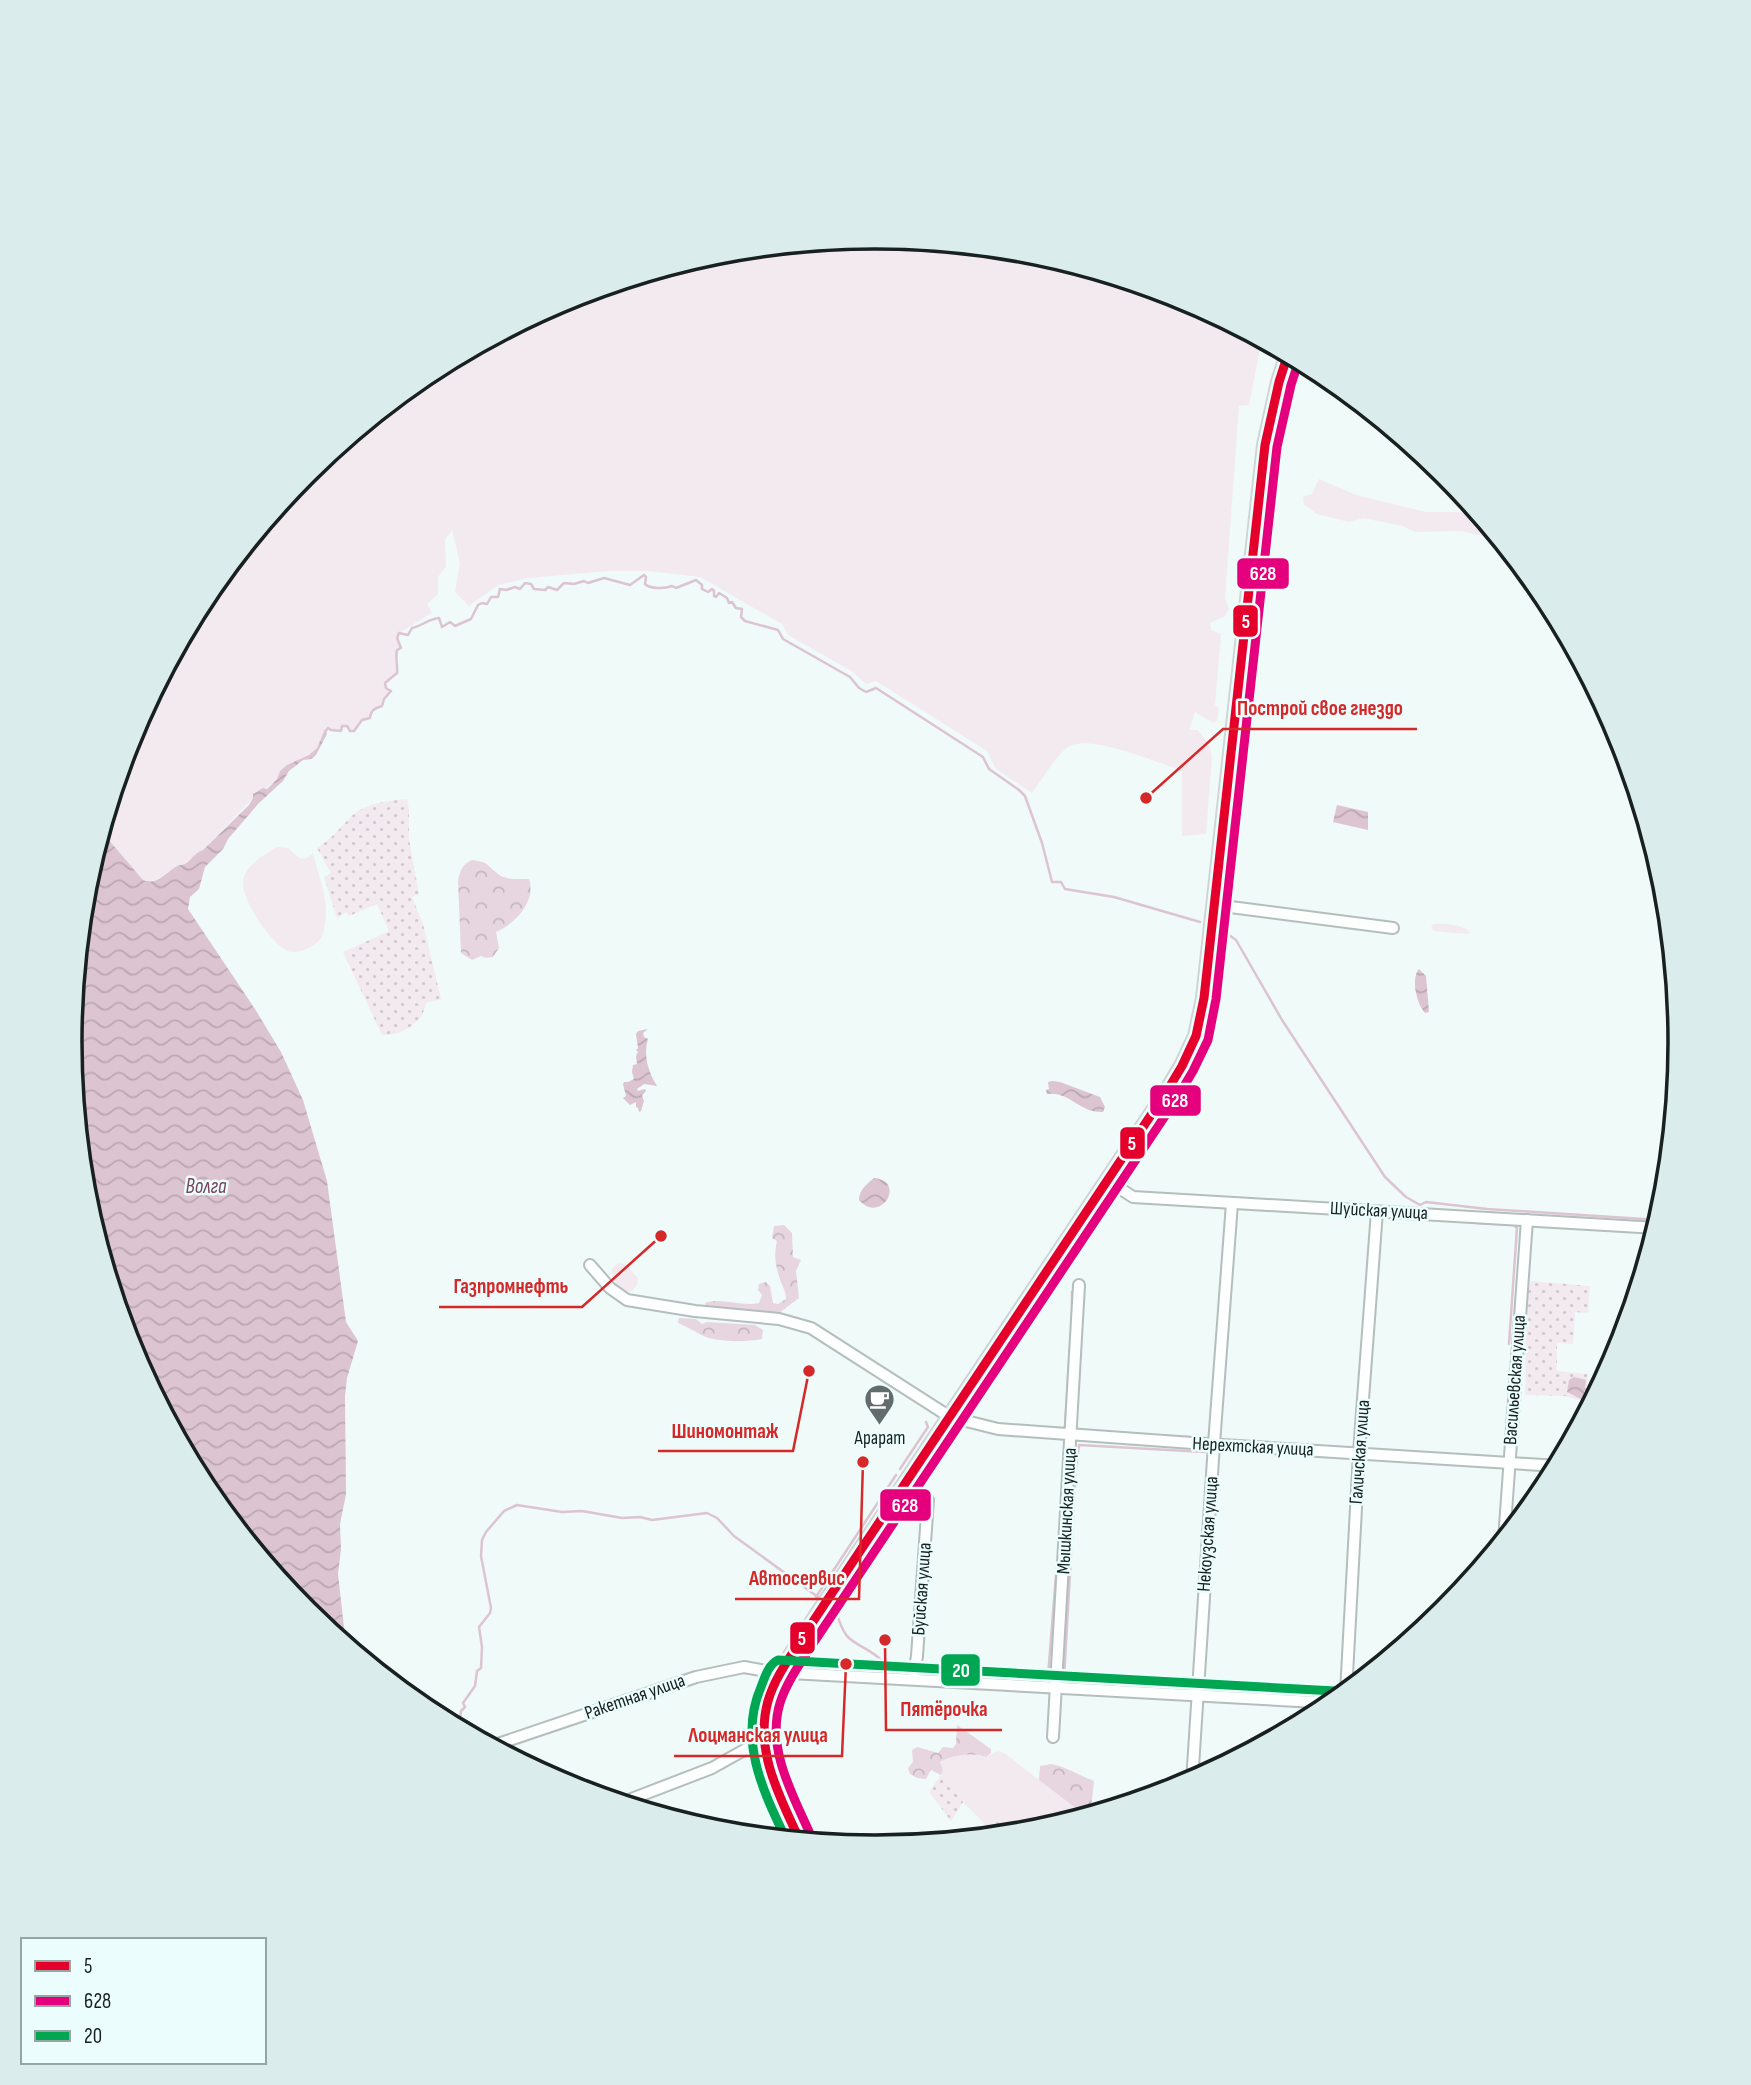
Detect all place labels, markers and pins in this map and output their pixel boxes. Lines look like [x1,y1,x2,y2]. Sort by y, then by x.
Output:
callout: Построй свое гнездо [1223,687,1417,729]
callout: Газпромнефть [439,1265,582,1307]
cafe icon: Арарат [863,1382,897,1426]
callout: Шиномонтаж [658,1409,793,1451]
place label: Арарат [853,1427,906,1450]
callout: Автосервис [735,1557,859,1599]
callout: Пятёрочка [886,1688,1002,1730]
callout: Лоцманская улица [674,1714,842,1756]

